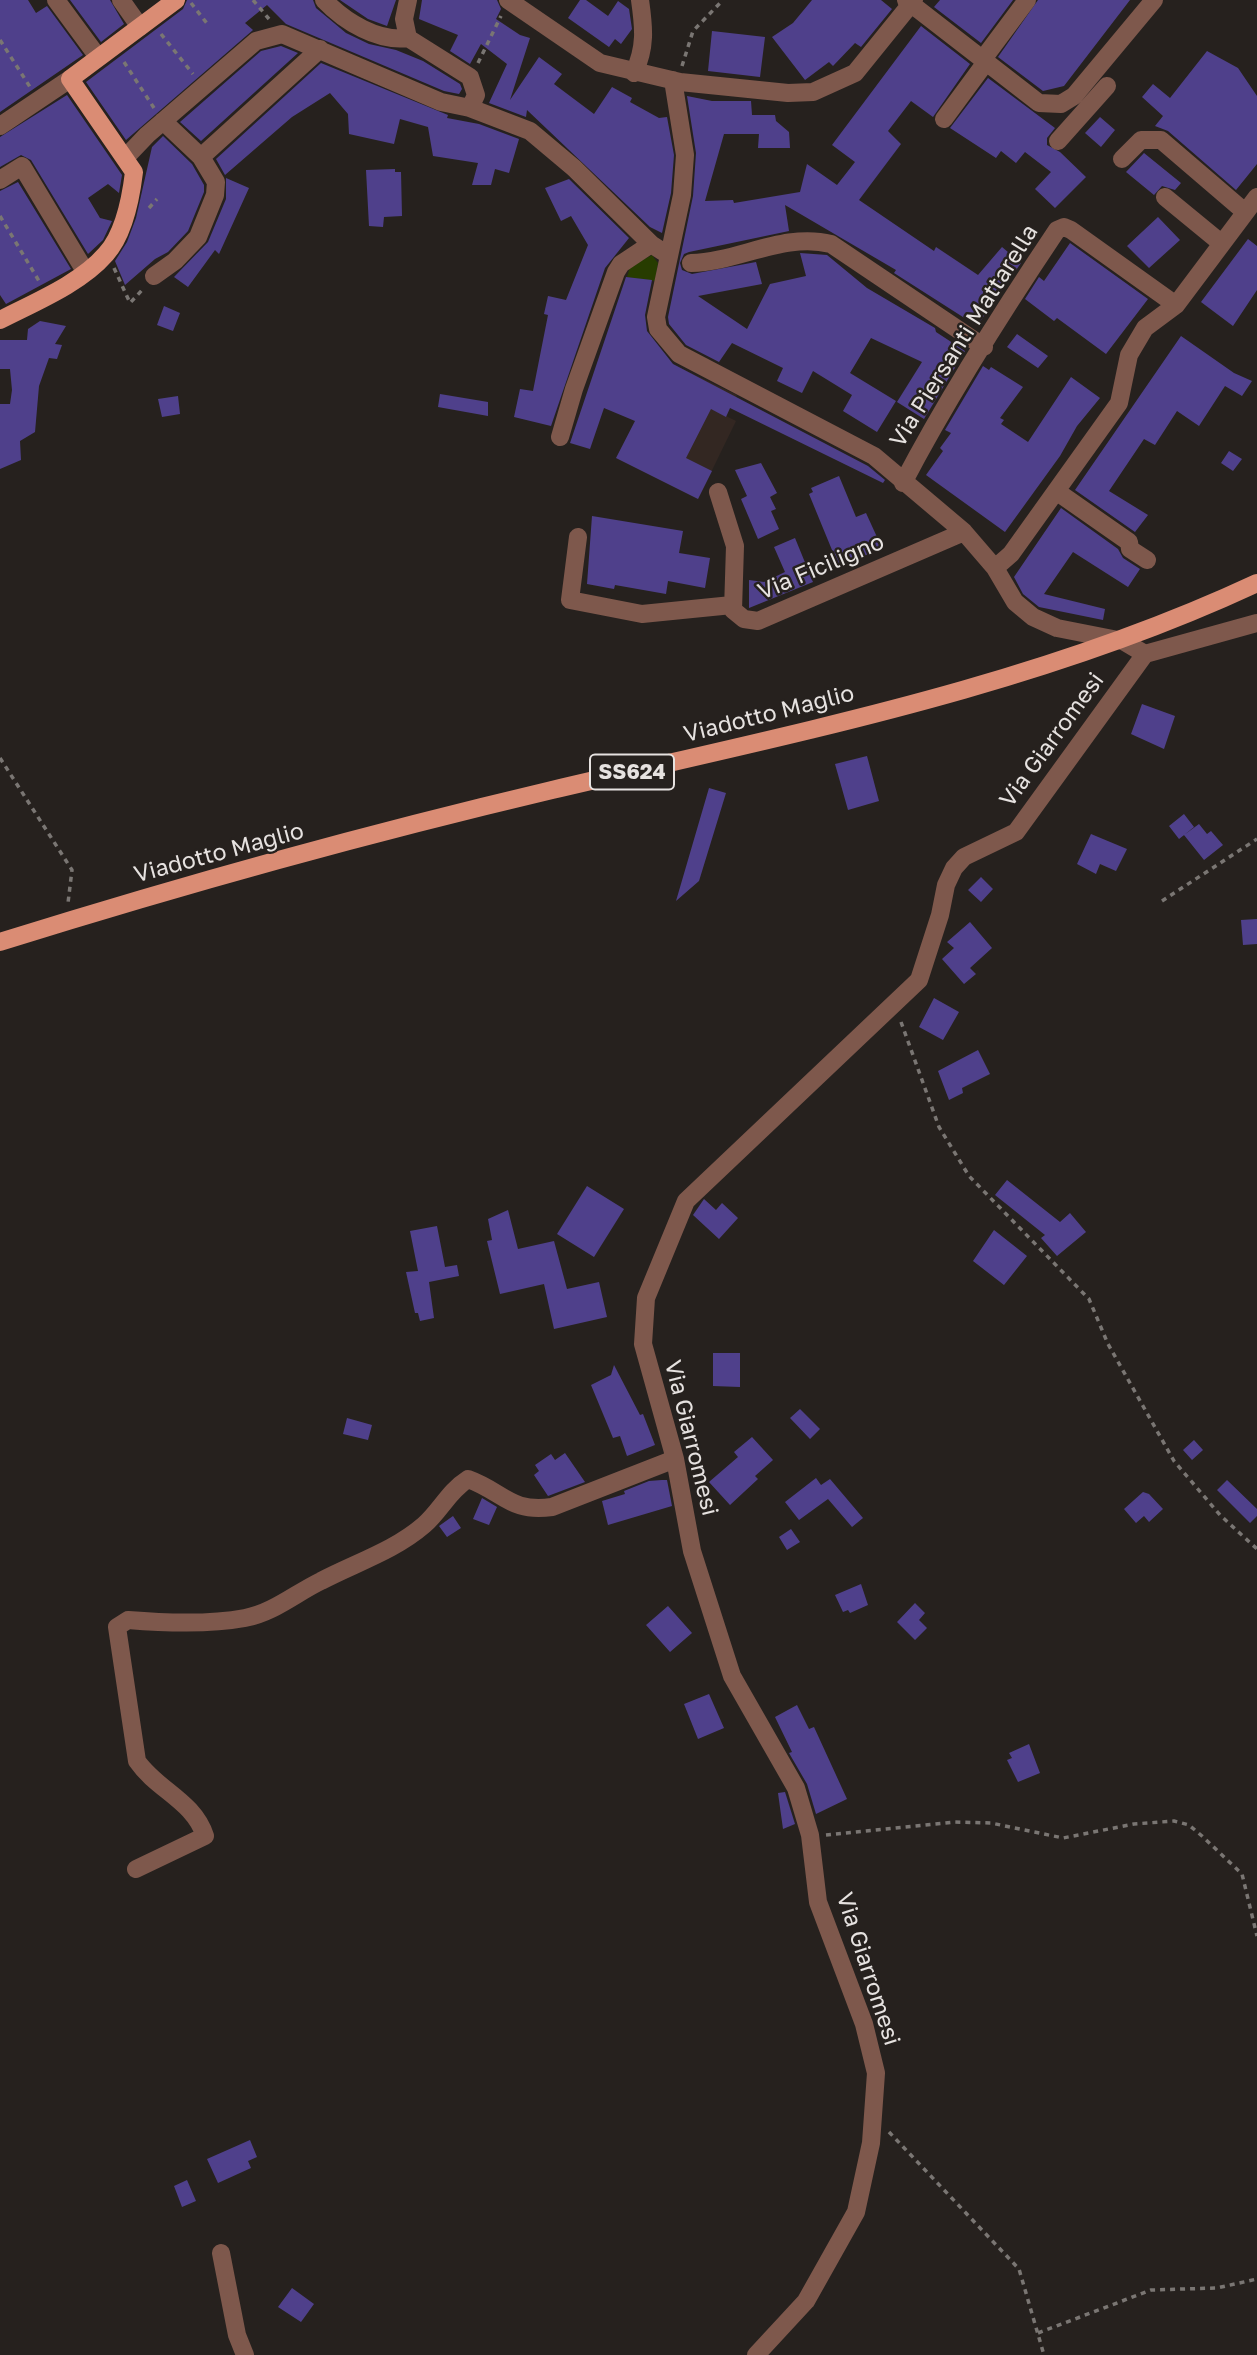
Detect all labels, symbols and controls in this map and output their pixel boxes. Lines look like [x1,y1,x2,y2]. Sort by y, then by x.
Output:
street label: Via Piersanti Mattarella [884,219,1044,453]
street label: Via Ficiligno [754,528,888,606]
street label: Via Giarromesi [994,667,1110,813]
street label: Viadotto Maglio [681,680,857,748]
road number: SS624 [590,754,674,790]
street label: Viadotto Maglio [131,817,307,889]
street label: Via Giarromesi [658,1357,724,1519]
street label: Via Giarromesi [830,1889,906,2049]

